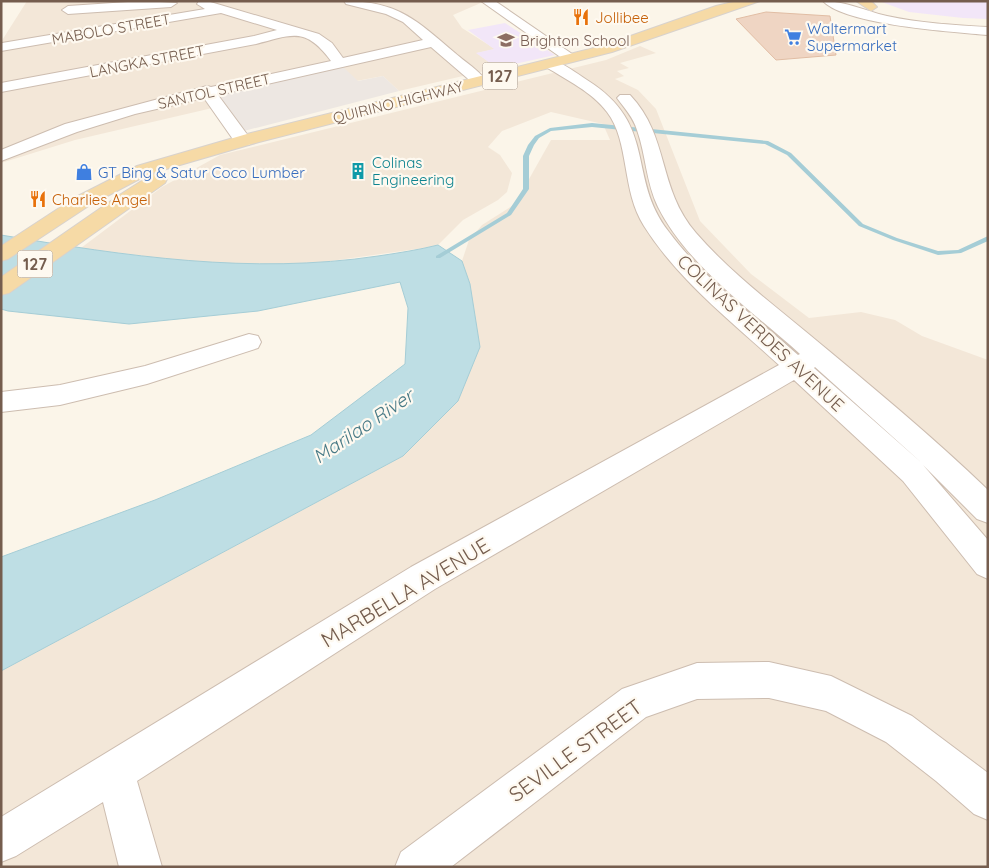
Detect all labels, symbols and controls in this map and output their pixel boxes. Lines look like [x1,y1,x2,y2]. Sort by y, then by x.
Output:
restaurant icon: Jollibee [571,7,591,27]
place label: Jollibee [595,8,649,27]
street label: MABOLO STREET [50,9,172,49]
place label: Waltermart Supermarket [807,19,897,55]
supermarket icon: Waltermart Supermarket [783,27,803,47]
school or university icon: Brighton School [496,30,516,50]
place label: Brighton School [520,31,630,50]
street label: LANGKA STREET [88,41,206,81]
road number: 127 [482,62,518,90]
street label: SANTOL STREET [156,69,272,113]
street label: QUIRINO HIGHWAY [331,76,466,127]
place label: Colinas Engineering [372,153,454,189]
building icon: Colinas Engineering [348,161,368,181]
shop icon: GT Bing & Satur Coco Lumber [74,162,94,182]
place label: GT Bing & Satur Coco Lumber [98,163,305,182]
restaurant icon: Charlies Angel [28,189,48,209]
place label: Charlies Angel [52,190,151,209]
road number: 127 [18,250,52,278]
street label: COLINAS VERDES AVENUE [673,250,849,416]
water label: Marilao River [308,382,420,468]
street label: MARBELLA AVENUE [316,531,494,653]
street label: SEVILLE STREET [503,693,647,807]

